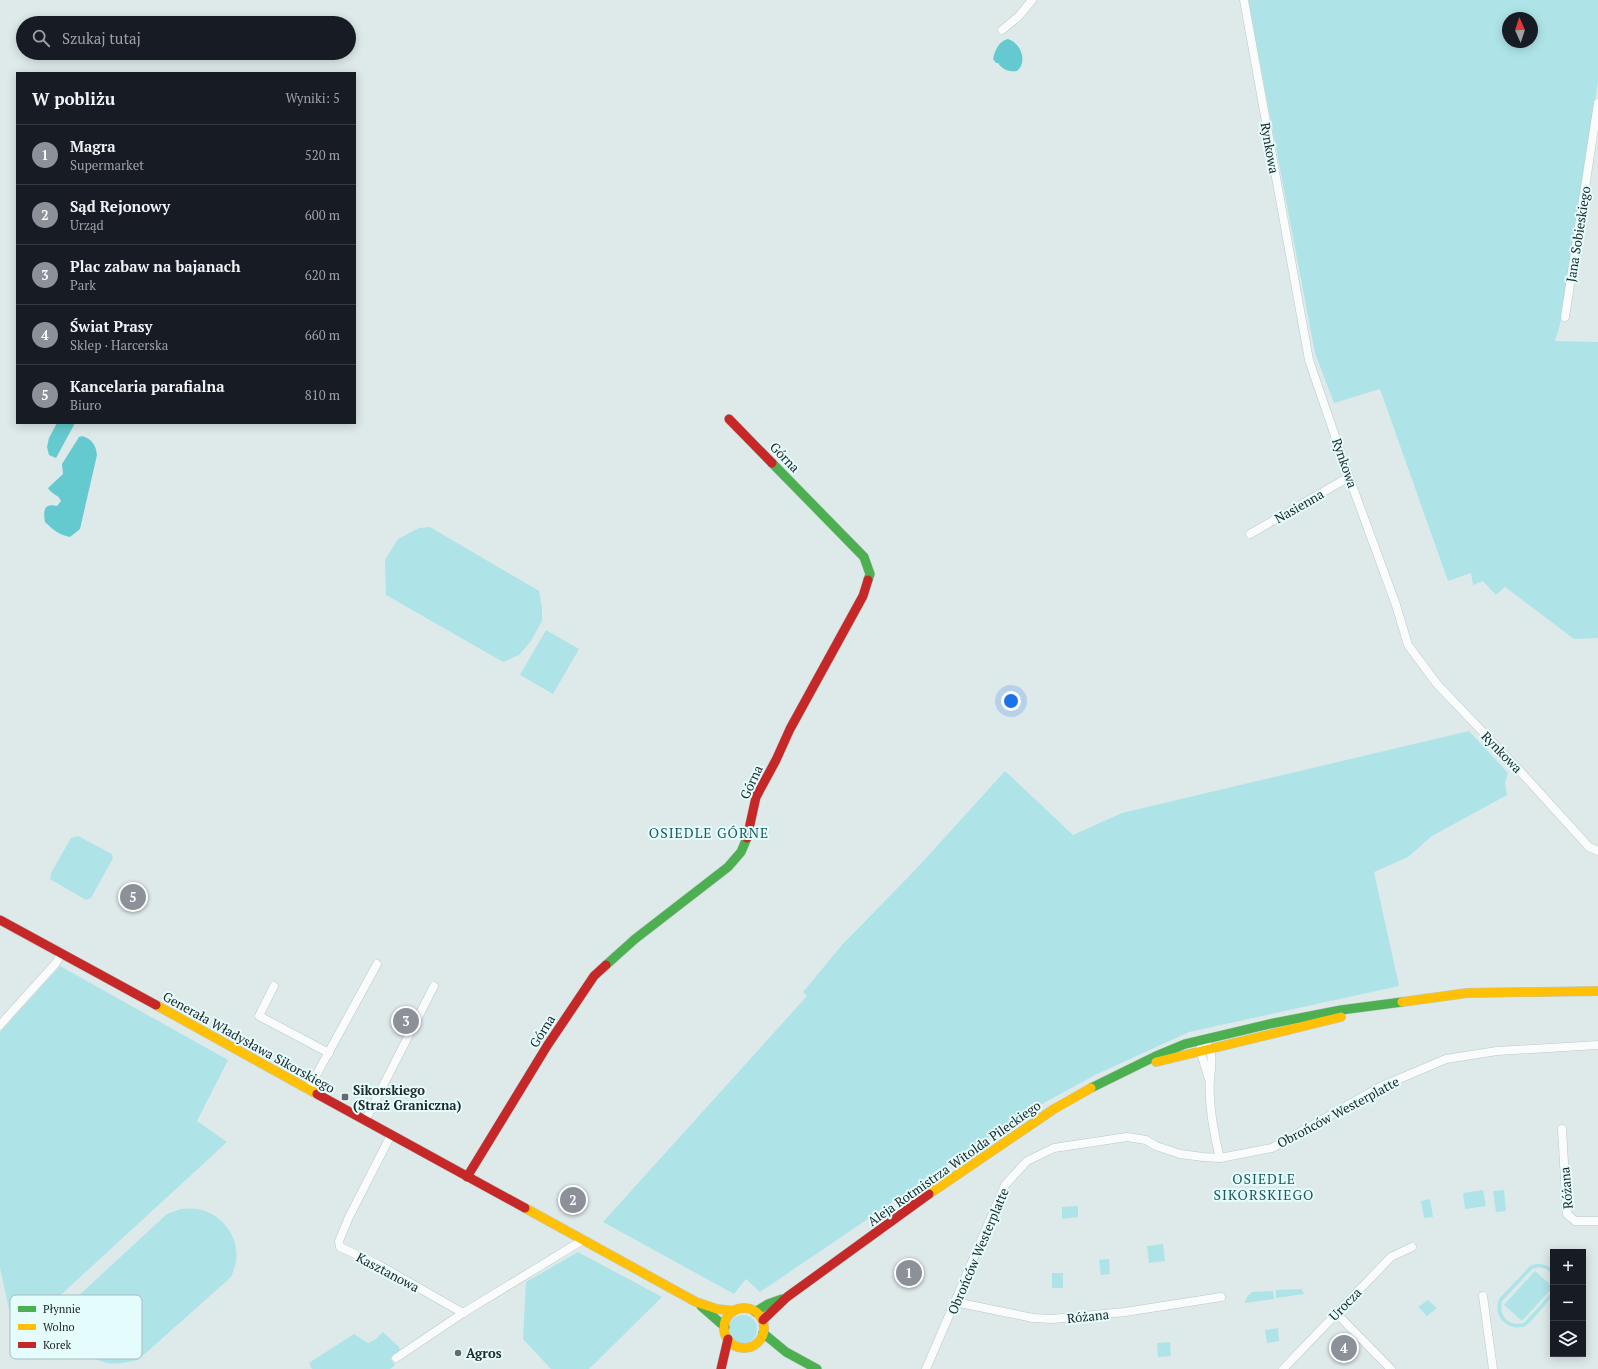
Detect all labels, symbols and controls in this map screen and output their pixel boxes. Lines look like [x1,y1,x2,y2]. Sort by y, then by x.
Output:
north arrow [1502,12,1538,48]
search box [16,16,356,60]
icon: search [30,27,52,49]
text: Szukaj tutaj [62,28,141,48]
text: W pobliżu [32,87,115,110]
text: Wyniki: 5 [285,89,340,107]
street label: Rynkowa [1257,121,1283,175]
text: Magra [70,136,116,156]
text: 1 [41,146,49,164]
text: 520 m [305,146,340,164]
text: Supermarket [70,156,144,174]
street label: Jana Sobieskiego [1562,185,1594,283]
text: Sąd Rejonowy [70,196,170,216]
text: 2 [41,206,49,224]
text: 600 m [305,206,340,224]
text: Urząd [70,216,104,234]
text: Plac zabaw na bajanach [70,256,241,276]
text: 3 [41,266,49,284]
text: 620 m [305,266,340,284]
text: Park [70,276,96,294]
text: Świat Prasy [70,316,153,336]
text: 4 [41,326,49,344]
text: 660 m [305,326,340,344]
text: Sklep · Harcerska [70,336,168,354]
text: Kancelaria parafialna [70,376,225,396]
text: 5 [41,386,49,404]
text: 810 m [305,386,340,404]
text: Biuro [70,396,102,414]
street label: Rynkowa [1328,436,1362,491]
street label: Górna [766,438,804,476]
street label: Nasienna [1271,484,1327,527]
your location [1001,691,1021,711]
street label: Rynkowa [1478,727,1527,777]
street label: Górna [735,762,767,802]
district label: OSIEDLE GÓRNE [649,823,769,842]
pin: 5 [120,882,146,912]
street label: Generała Władysława Sikorskiego [160,987,338,1097]
pin: 3 [393,1006,419,1036]
street label: Górna [525,1011,559,1051]
street label: Obrońców Westerplatte [1274,1072,1402,1152]
place label: Sikorskiego (Straż Graniczna) [353,1081,462,1114]
marker: Sikorskiego (Straż Graniczna) [340,1092,350,1102]
street label: Aleja Rotmistrza Witolda Pileckiego [864,1096,1044,1230]
street label: Różana [1555,1166,1577,1210]
district label: OSIEDLE SIKORSKIEGO [1214,1169,1314,1204]
pin: 2 [560,1185,586,1215]
street label: Obrońców Westerplatte [943,1185,1013,1317]
street label: Kasztanowa [353,1248,423,1296]
map controls [1550,1249,1586,1357]
button: + [1550,1249,1586,1285]
pin: 1 [896,1258,922,1288]
street label: Urocza [1325,1283,1366,1325]
button: − [1550,1285,1586,1321]
legend [10,1295,142,1359]
text: Płynnie [43,1302,81,1316]
street label: Różana [1066,1305,1110,1327]
text: Wolno [43,1320,75,1334]
button: layers [1550,1321,1586,1357]
pin: 4 [1331,1333,1357,1363]
text: Korek [43,1338,71,1352]
place label: Agros [466,1344,502,1362]
marker: Agros [453,1348,463,1358]

